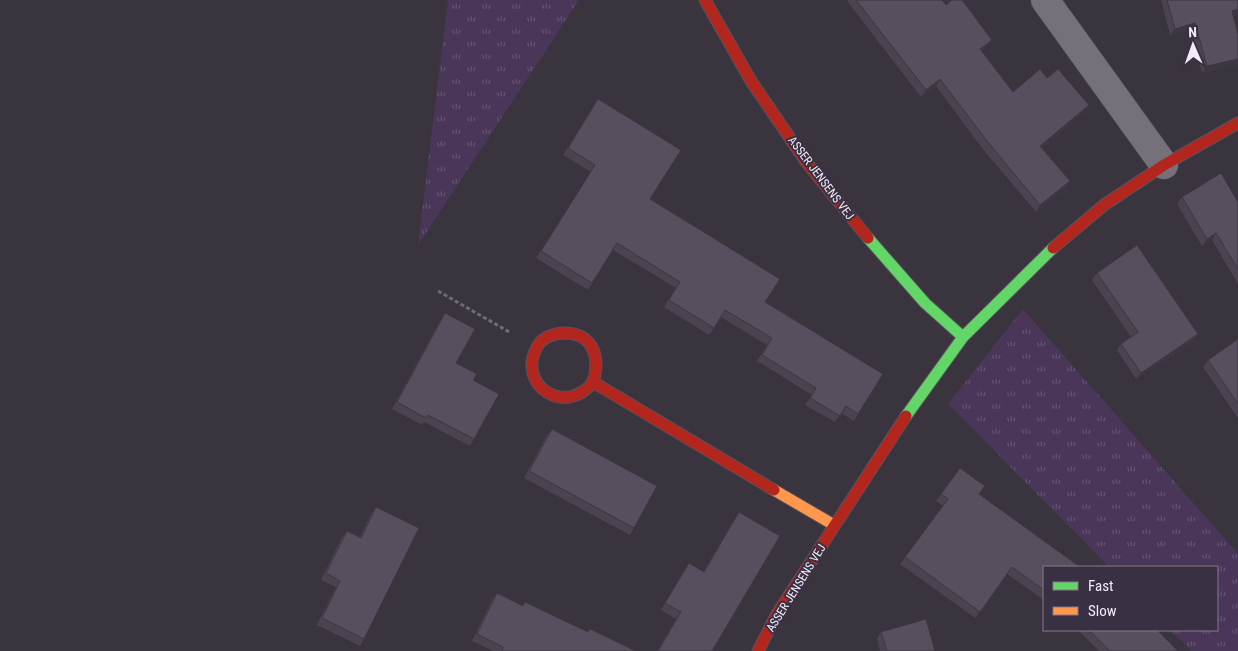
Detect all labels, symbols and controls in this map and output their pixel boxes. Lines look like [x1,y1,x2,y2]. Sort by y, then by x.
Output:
north arrow [1168,20,1218,70]
text: N [1188,24,1197,40]
street label: ASSER JENSENS VEJ [785,134,857,222]
street label: ASSER JENSENS VEJ [763,542,829,634]
legend [1043,566,1218,631]
text: Fast [1088,577,1113,595]
text: Slow [1088,602,1117,620]

